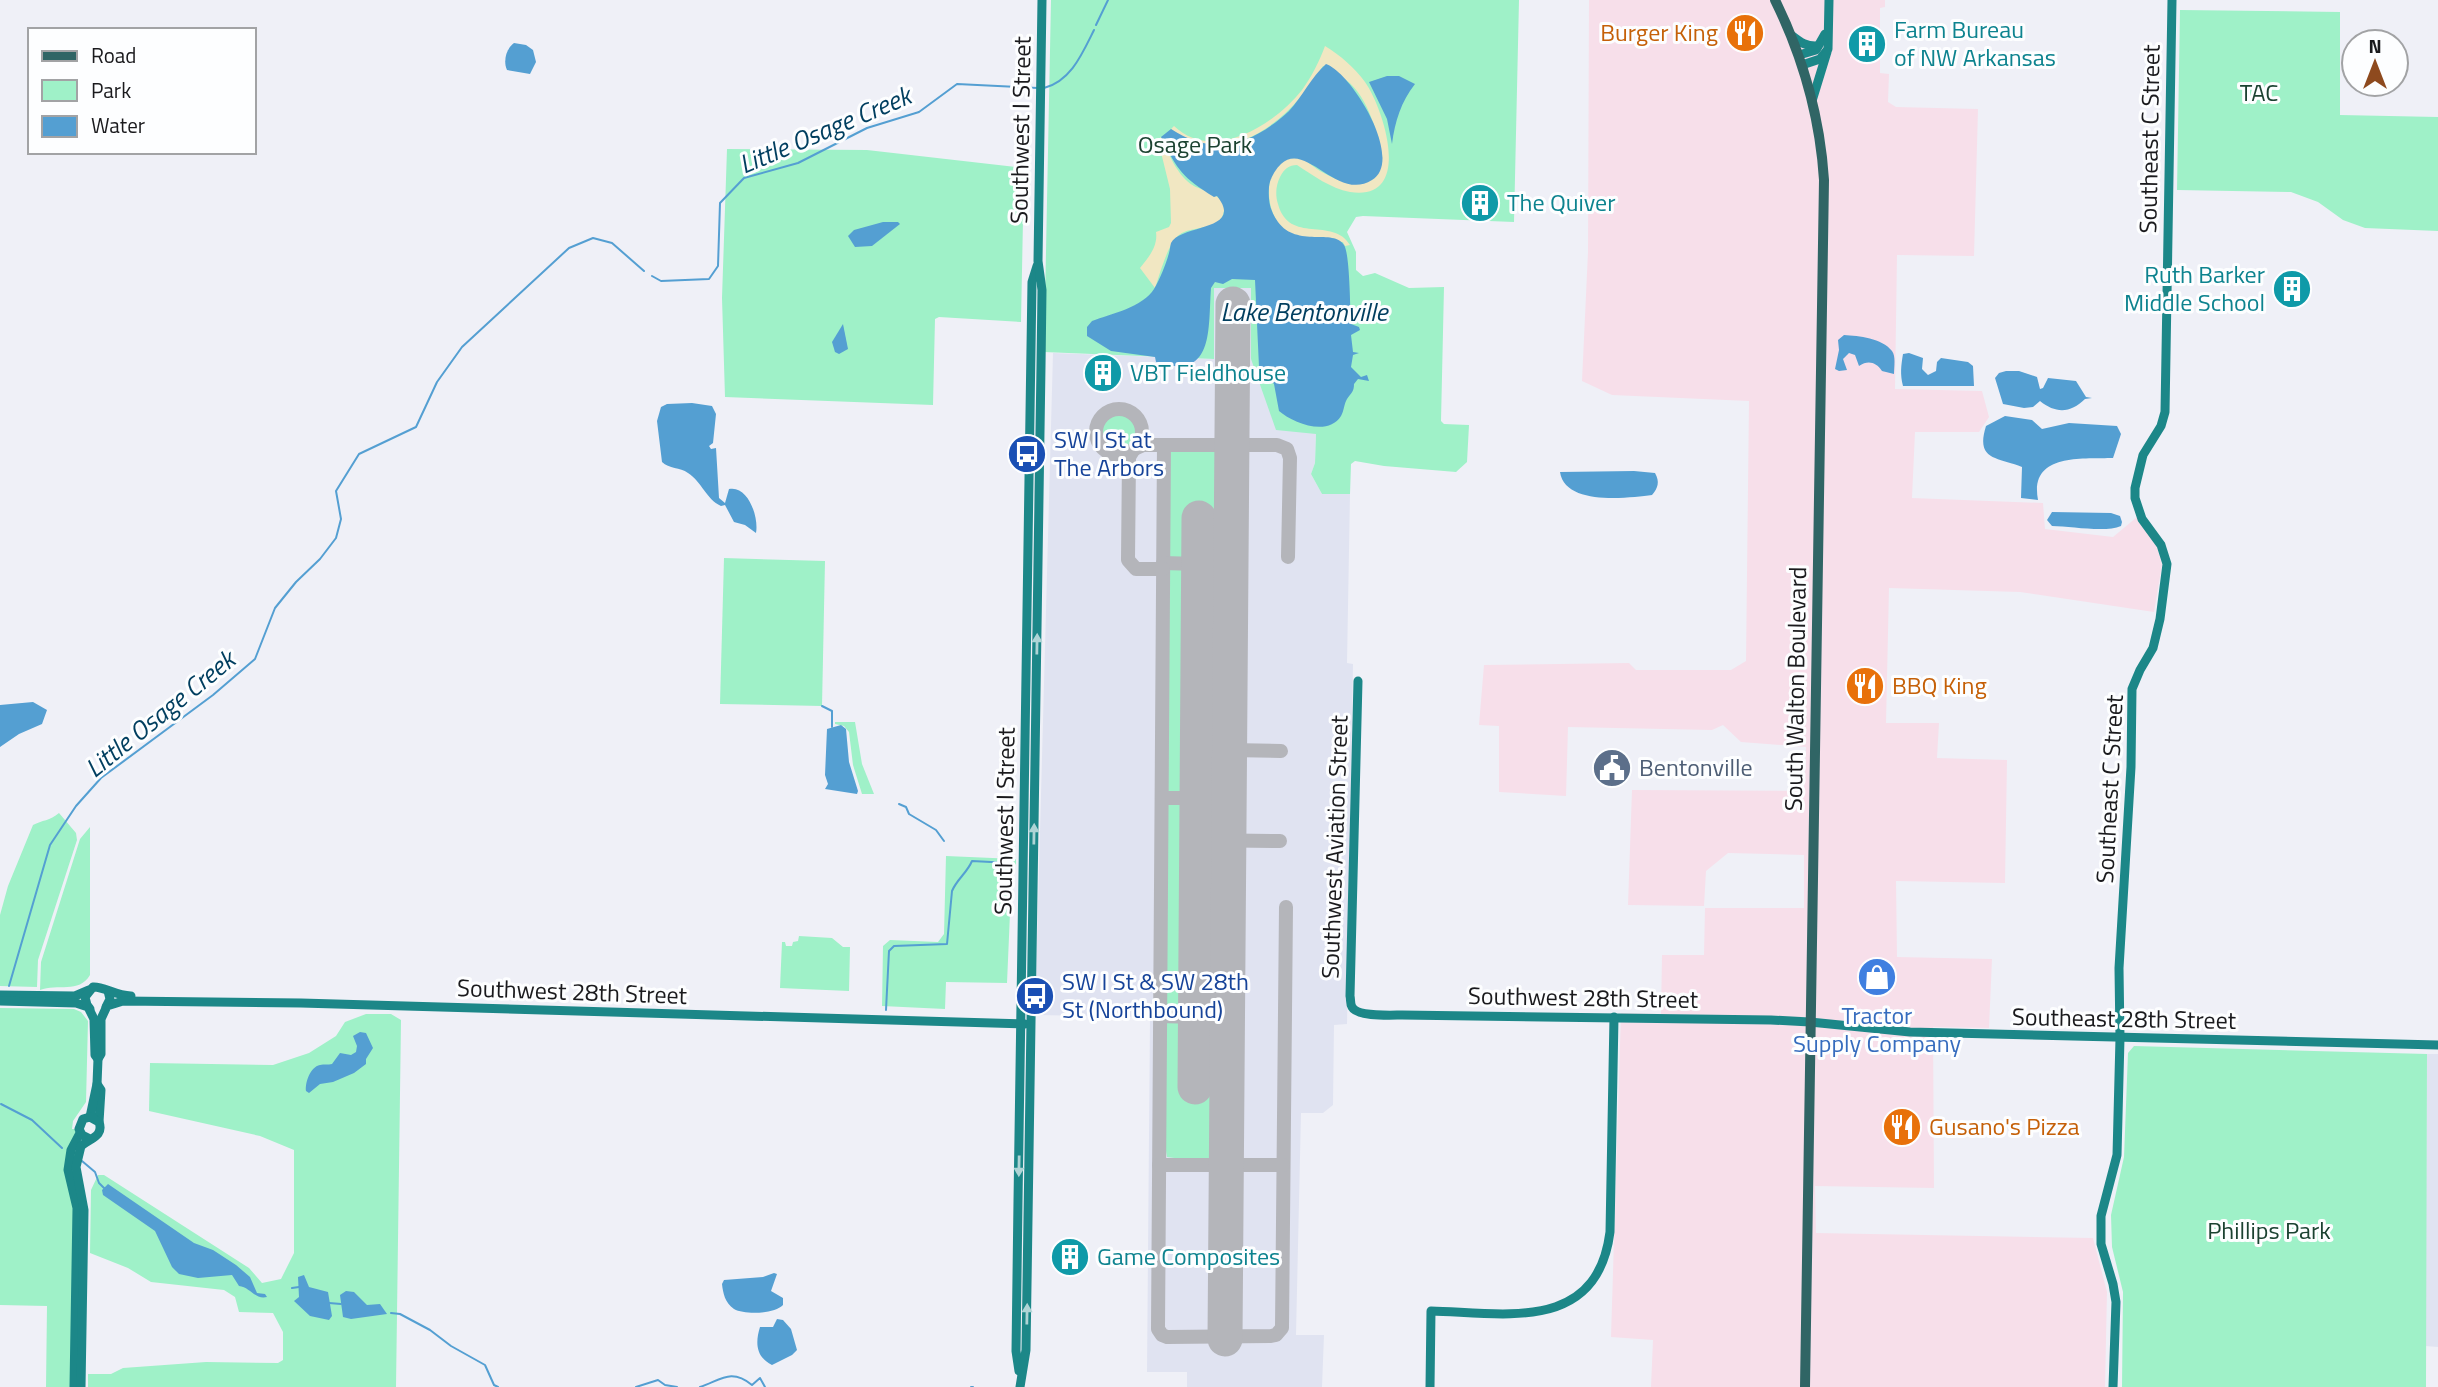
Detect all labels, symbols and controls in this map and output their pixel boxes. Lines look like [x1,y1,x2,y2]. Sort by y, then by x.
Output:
place label: Farm Bureau of NW Arkansas [1894,11,2056,75]
restaurant icon: Burger King [1724,12,1766,54]
place label: Burger King [1600,14,1718,50]
building icon: Farm Bureau of NW Arkansas [1846,23,1888,65]
legend [28,28,256,154]
north arrow [2340,28,2410,98]
text: N [2368,31,2382,60]
street label: Southwest I Street [1000,35,1040,224]
text: Road [91,39,136,71]
street label: Southeast C Street [2129,44,2169,234]
text: Park [91,74,131,106]
water label: Little Osage Creek [733,74,920,183]
park label: TAC [2240,74,2278,110]
text: Water [91,109,145,141]
park label: Osage Park [1138,126,1253,162]
building icon: The Quiver [1459,182,1501,224]
place label: The Quiver [1507,184,1616,220]
place label: Ruth Barker Middle School [2124,256,2265,320]
building icon: Ruth Barker Middle School [2271,268,2313,310]
water label: Lake Bentonville [1221,292,1389,331]
building icon: VBT Fieldhouse [1082,352,1124,394]
place label: VBT Fieldhouse [1130,354,1286,390]
place label: SW I St at The Arbors [1054,421,1164,485]
bus stop icon: SW I St at The Arbors [1006,433,1048,475]
street label: South Walton Boulevard [1775,566,1815,812]
one-way arrow [1031,633,1043,655]
water label: Little Osage Creek [76,639,246,786]
restaurant icon: BBQ King [1844,665,1886,707]
place label: BBQ King [1892,667,1987,703]
street label: Southeast C Street [2086,693,2132,884]
street label: Southwest Aviation Street [1311,714,1357,979]
street label: Southwest I Street [984,726,1024,915]
public building icon: Bentonville [1591,747,1633,789]
place label: Bentonville [1639,749,1753,785]
one-way arrow [1028,823,1040,845]
shop icon: Tractor Supply Company [1856,956,1898,998]
place label: SW I St & SW 28th St (Northbound) [1062,963,1249,1027]
street label: Southwest 28th Street [456,969,688,1013]
bus stop icon: SW I St & SW 28th St (Northbound) [1014,975,1056,1017]
street label: Southwest 28th Street [1468,977,1699,1017]
place label: Tractor Supply Company [1793,997,1961,1061]
street label: Southeast 28th Street [2012,998,2237,1038]
restaurant icon: Gusano's Pizza [1881,1106,1923,1148]
place label: Gusano's Pizza [1929,1108,2080,1144]
one-way arrow [1013,1155,1024,1177]
park label: Phillips Park [2207,1212,2331,1248]
building icon: Game Composites [1049,1236,1091,1278]
place label: Game Composites [1097,1238,1280,1274]
one-way arrow [1021,1303,1032,1325]

